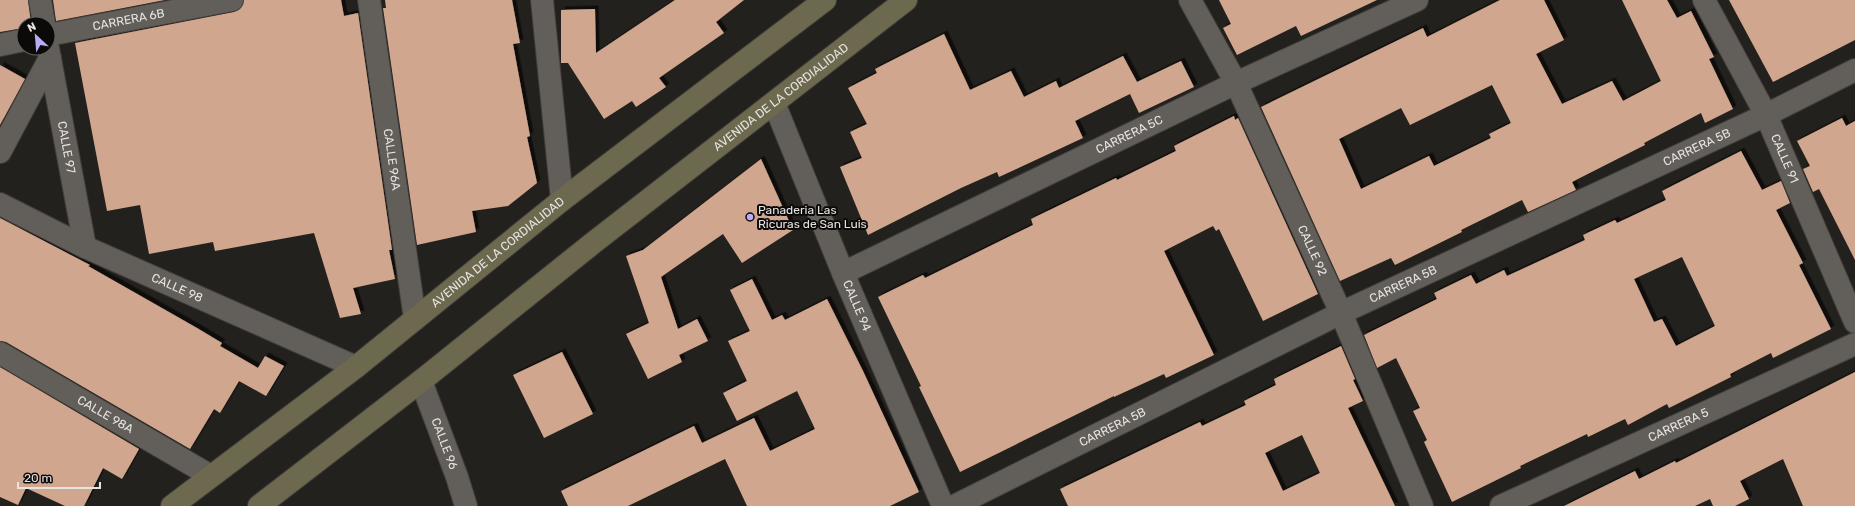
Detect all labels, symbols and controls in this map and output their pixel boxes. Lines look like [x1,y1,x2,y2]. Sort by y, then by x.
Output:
street label: CARRERA 6B [91,6,166,33]
north arrow [16,16,56,56]
text: N [25,20,38,35]
street label: AVENIDA DE LA CORDIALIDAD [711,40,851,154]
street label: CARRERA 5C [1094,112,1165,157]
street label: CALLE 97 [55,120,78,175]
street label: CARRERA 5B [1661,126,1733,169]
street label: CALLE 96A [381,128,403,191]
street label: CALLE 91 [1768,132,1801,185]
street label: AVENIDA DE LA CORDIALIDAD [428,194,567,310]
place label: Panaderia Las Ricuras de San Luis [758,203,867,231]
marker: Panaderia Las Ricuras de San Luis [745,212,755,222]
street label: CALLE 92 [1295,223,1330,278]
street label: CARRERA 5B [1367,262,1439,306]
street label: CALLE 98 [149,270,205,305]
street label: CALLE 94 [840,278,874,334]
street label: CALLE 98A [75,393,136,436]
street label: CARRERA 5B [1077,405,1148,450]
street label: CARRERA 5 [1646,405,1711,445]
street label: CALLE 96 [428,416,461,471]
scale bar [18,464,100,490]
text: 20 m [24,471,52,485]

